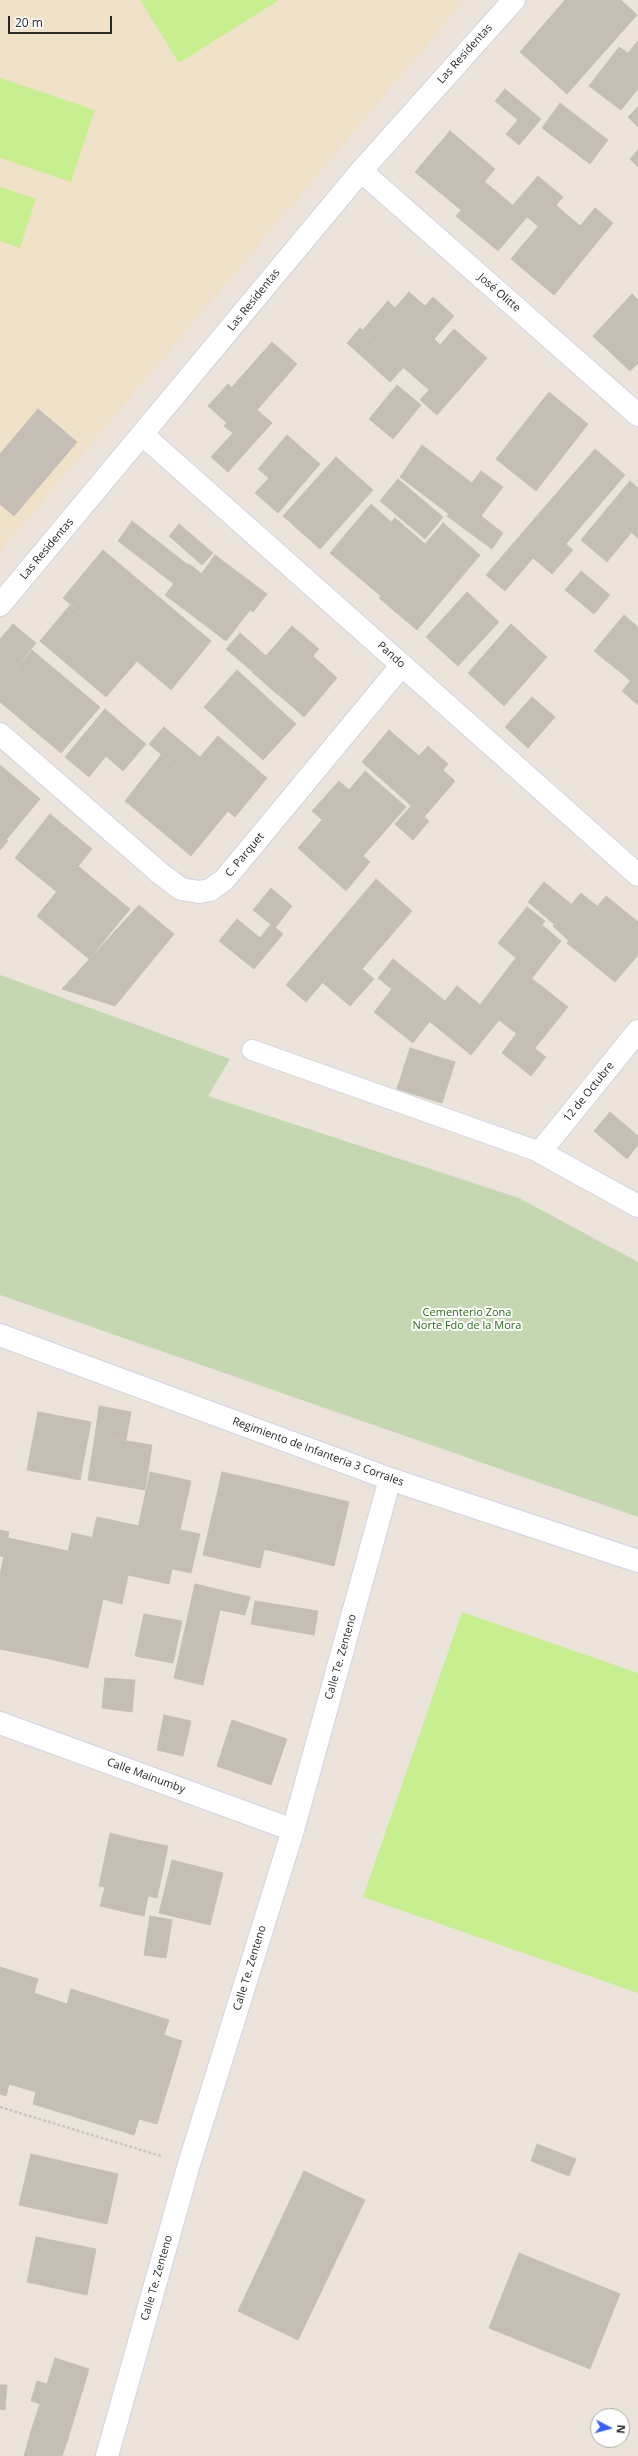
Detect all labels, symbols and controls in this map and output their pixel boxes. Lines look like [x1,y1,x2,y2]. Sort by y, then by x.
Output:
scale bar [10,8,114,34]
text: 20 m [15,14,43,31]
street label: Las Residentas [435,21,495,87]
street label: Las Residentas [225,266,283,334]
street label: José Olitte [475,271,523,315]
street label: Las Residentas [18,516,76,582]
street label: Pando [374,639,408,671]
street label: C. Parquet [223,830,267,880]
street label: 12 de Octubre [561,1059,617,1125]
park label: Cementerio Zona Norte Fdo de la Mora [413,1306,521,1332]
street label: Regimiento de Infanteria 3 Corrales [230,1415,406,1489]
street label: Calle Te. Zenteno [322,1613,360,1701]
street label: Calle Mainumby [105,1756,187,1796]
street label: Calle Te. Zenteno [231,1924,269,2012]
street label: Calle Te. Zenteno [138,2234,176,2322]
north arrow [590,2408,630,2448]
text: N [614,2424,629,2434]

